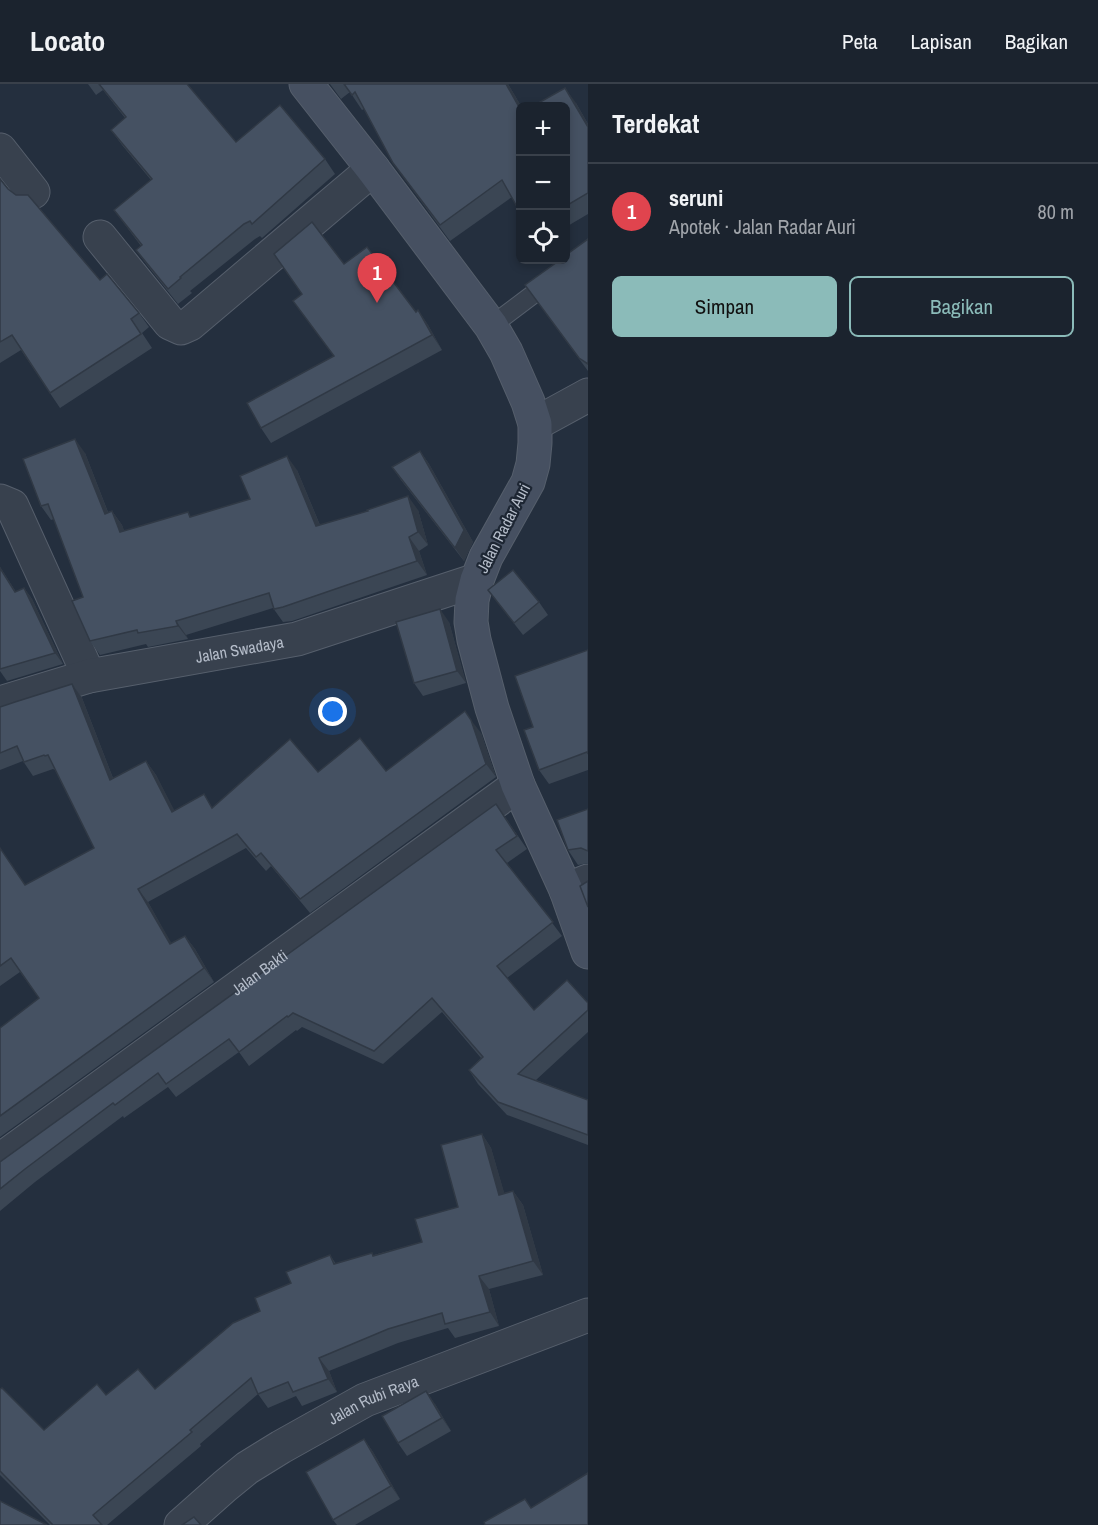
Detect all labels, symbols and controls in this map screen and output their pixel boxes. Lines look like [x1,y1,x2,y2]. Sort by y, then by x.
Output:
text: Locato [30,22,105,60]
text: Peta [842,27,878,56]
text: Lapisan [911,27,972,56]
text: Bagikan [1005,27,1068,56]
map controls [516,102,570,264]
button: + [516,102,570,156]
text: Terdekat [612,106,699,141]
button: − [516,156,570,210]
text: seruni [669,183,723,213]
text: 1 [627,198,636,225]
text: 80 m [1038,198,1074,225]
button: locate [516,210,570,264]
text: Apotek · Jalan Radar Auri [669,213,856,240]
pin: 1 [358,254,397,303]
button: Simpan [612,276,837,337]
button: Bagikan [849,276,1074,337]
street label: Jalan Radar Auri [471,479,535,577]
street label: Jalan Swadaya [194,630,286,668]
your location [318,697,347,726]
street label: Jalan Bakti [226,944,292,1000]
street label: Jalan Rubi Raya [324,1369,422,1430]

